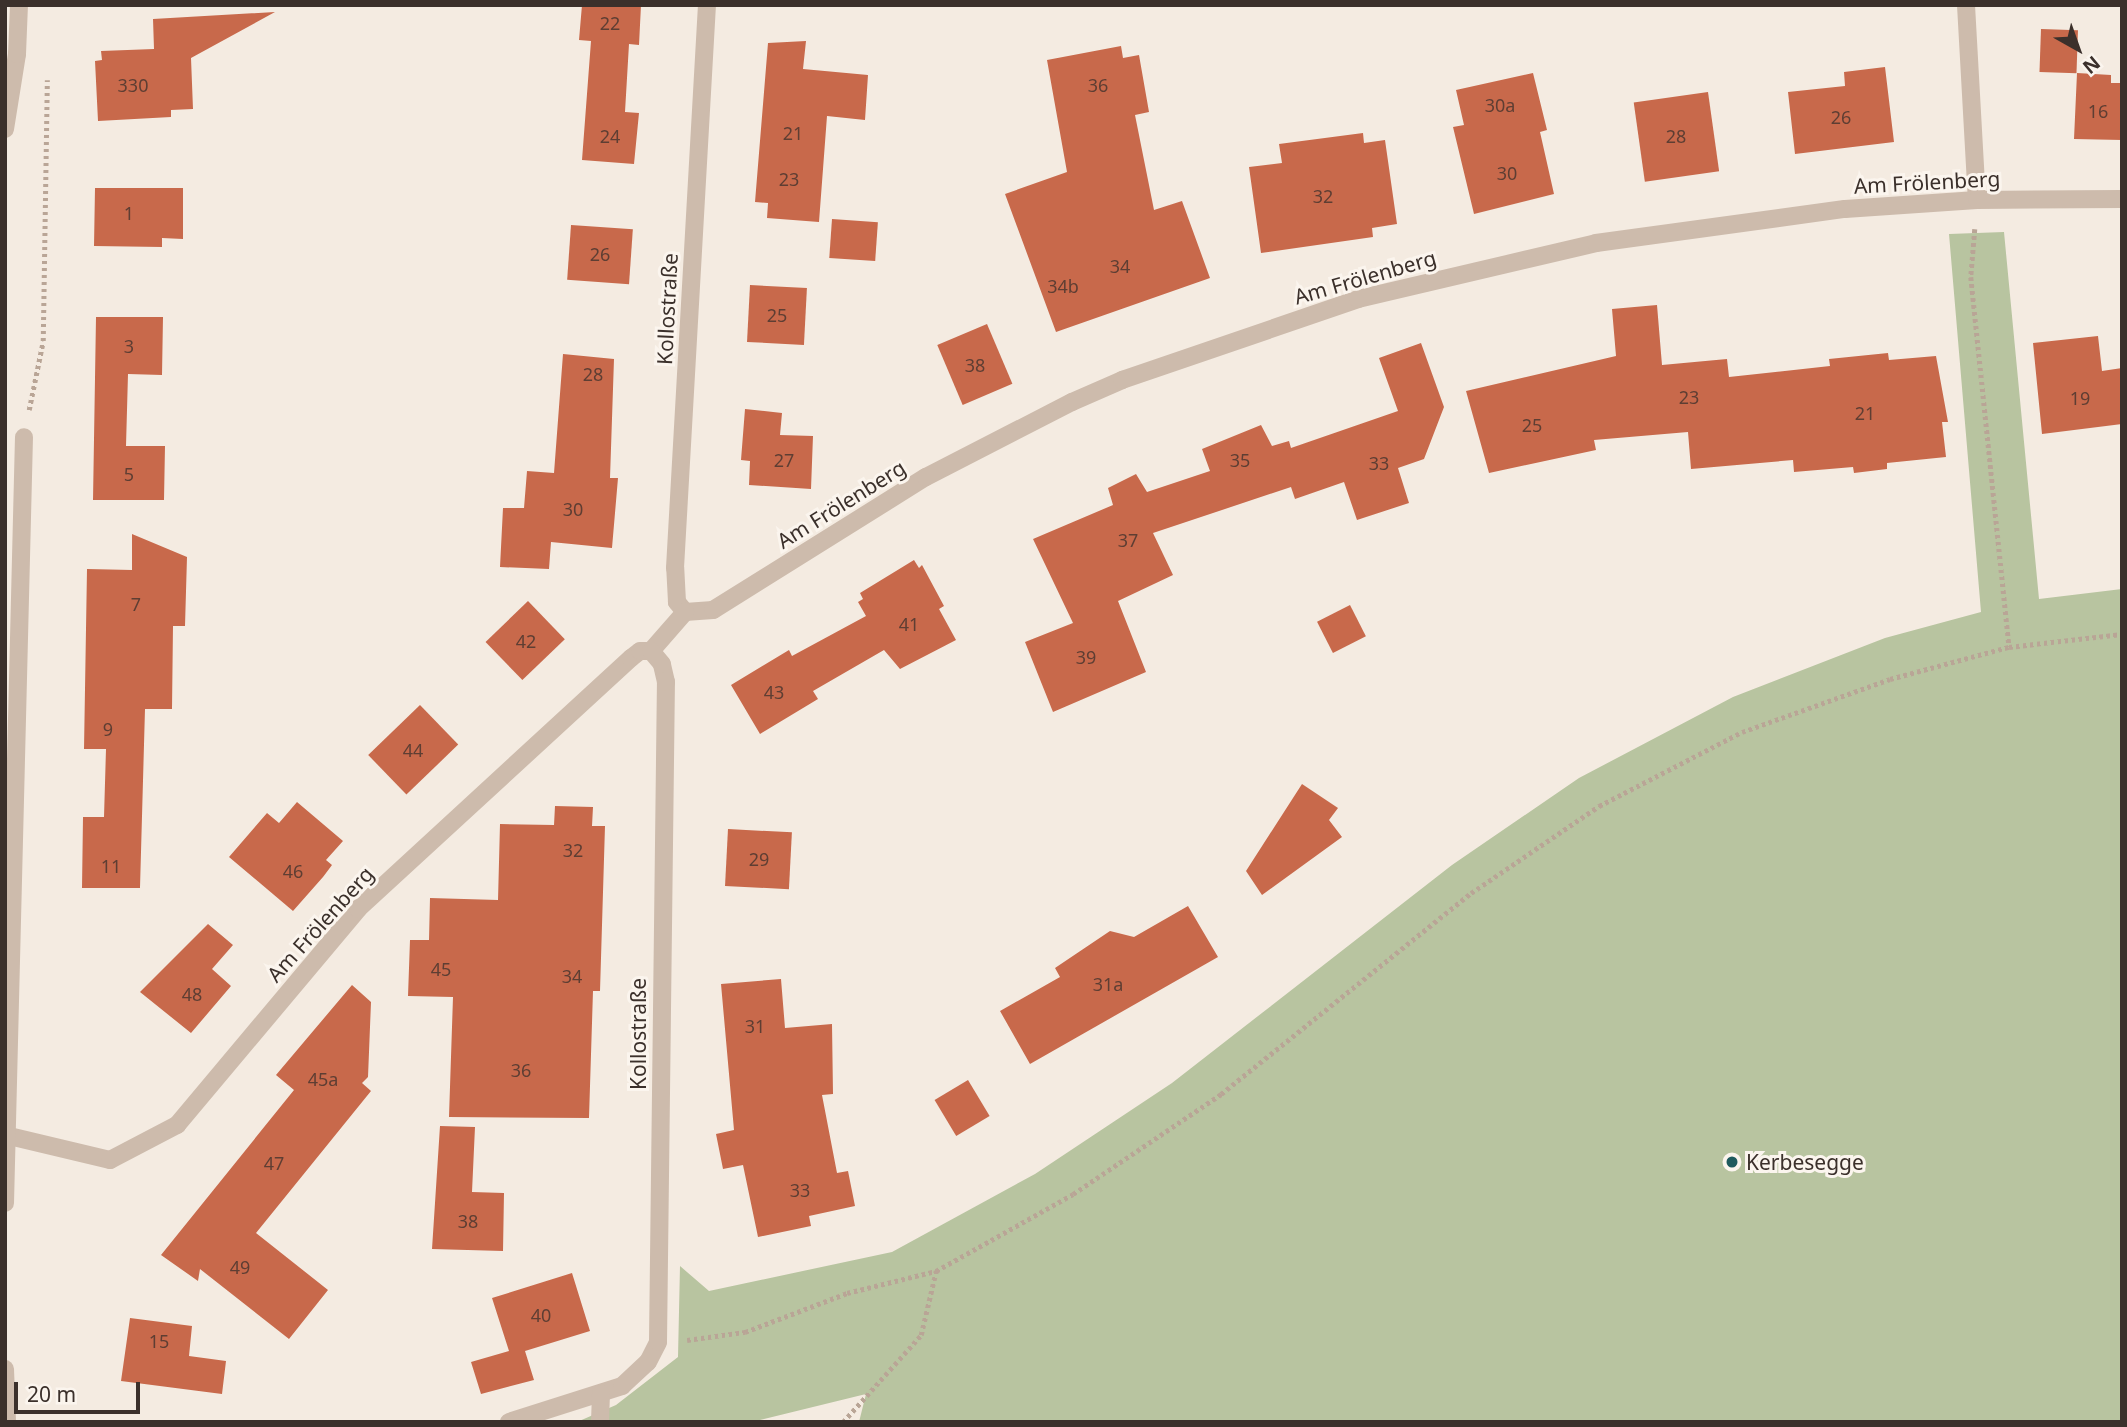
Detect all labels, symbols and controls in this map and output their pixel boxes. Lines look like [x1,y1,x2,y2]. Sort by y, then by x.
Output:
house number: 22 [600,12,620,34]
north arrow [2043,14,2113,84]
text: N [2077,50,2106,80]
house number: 330 [118,74,148,96]
house number: 36 [1088,74,1108,96]
house number: 30a [1485,94,1515,116]
house number: 16 [2088,100,2108,122]
house number: 26 [1831,106,1851,128]
house number: 21 [783,122,803,144]
house number: 24 [600,125,620,147]
house number: 28 [1666,125,1686,147]
house number: 30 [1497,162,1517,184]
street label: Am Frölenberg [1853,166,2001,198]
house number: 23 [779,168,799,190]
house number: 32 [1313,185,1333,207]
house number: 1 [124,202,134,224]
house number: 26 [590,243,610,265]
street label: Am Frölenberg [1291,245,1439,309]
street label: Kollostraße [651,252,683,366]
house number: 34 [1110,255,1130,277]
house number: 34b [1047,275,1079,297]
house number: 25 [767,304,787,326]
house number: 3 [124,335,134,357]
house number: 38 [965,354,985,376]
house number: 28 [583,363,603,385]
house number: 23 [1679,386,1699,408]
house number: 19 [2070,387,2090,409]
house number: 21 [1855,402,1875,424]
house number: 25 [1522,414,1542,436]
house number: 27 [774,449,794,471]
house number: 35 [1230,449,1250,471]
house number: 33 [1369,452,1389,474]
street label: Am Frölenberg [772,454,910,554]
house number: 5 [124,463,134,485]
house number: 30 [563,498,583,520]
house number: 37 [1118,529,1138,551]
house number: 7 [131,593,141,615]
house number: 41 [899,613,919,635]
house number: 42 [516,630,536,652]
house number: 39 [1076,646,1096,668]
house number: 43 [764,681,784,703]
house number: 9 [103,718,113,740]
house number: 44 [403,739,423,761]
house number: 32 [563,839,583,861]
house number: 29 [749,848,769,870]
house number: 11 [101,855,121,877]
house number: 46 [283,860,303,882]
street label: Am Frölenberg [262,861,378,987]
house number: 45 [431,958,451,980]
house number: 34 [562,965,582,987]
house number: 31a [1093,973,1123,995]
street label: Kollostraße [625,978,651,1090]
house number: 48 [182,983,202,1005]
house number: 31 [745,1015,765,1037]
house number: 36 [511,1059,531,1081]
house number: 45a [308,1068,338,1090]
place label: Kerbesegge [1746,1149,1864,1175]
house number: 47 [264,1152,284,1174]
marker: Kerbesegge [1724,1154,1740,1170]
house number: 33 [790,1179,810,1201]
house number: 38 [458,1210,478,1232]
house number: 49 [230,1256,250,1278]
house number: 40 [531,1304,551,1326]
house number: 15 [149,1330,169,1352]
scale bar [18,1368,144,1412]
text: 20 m [27,1380,76,1408]

